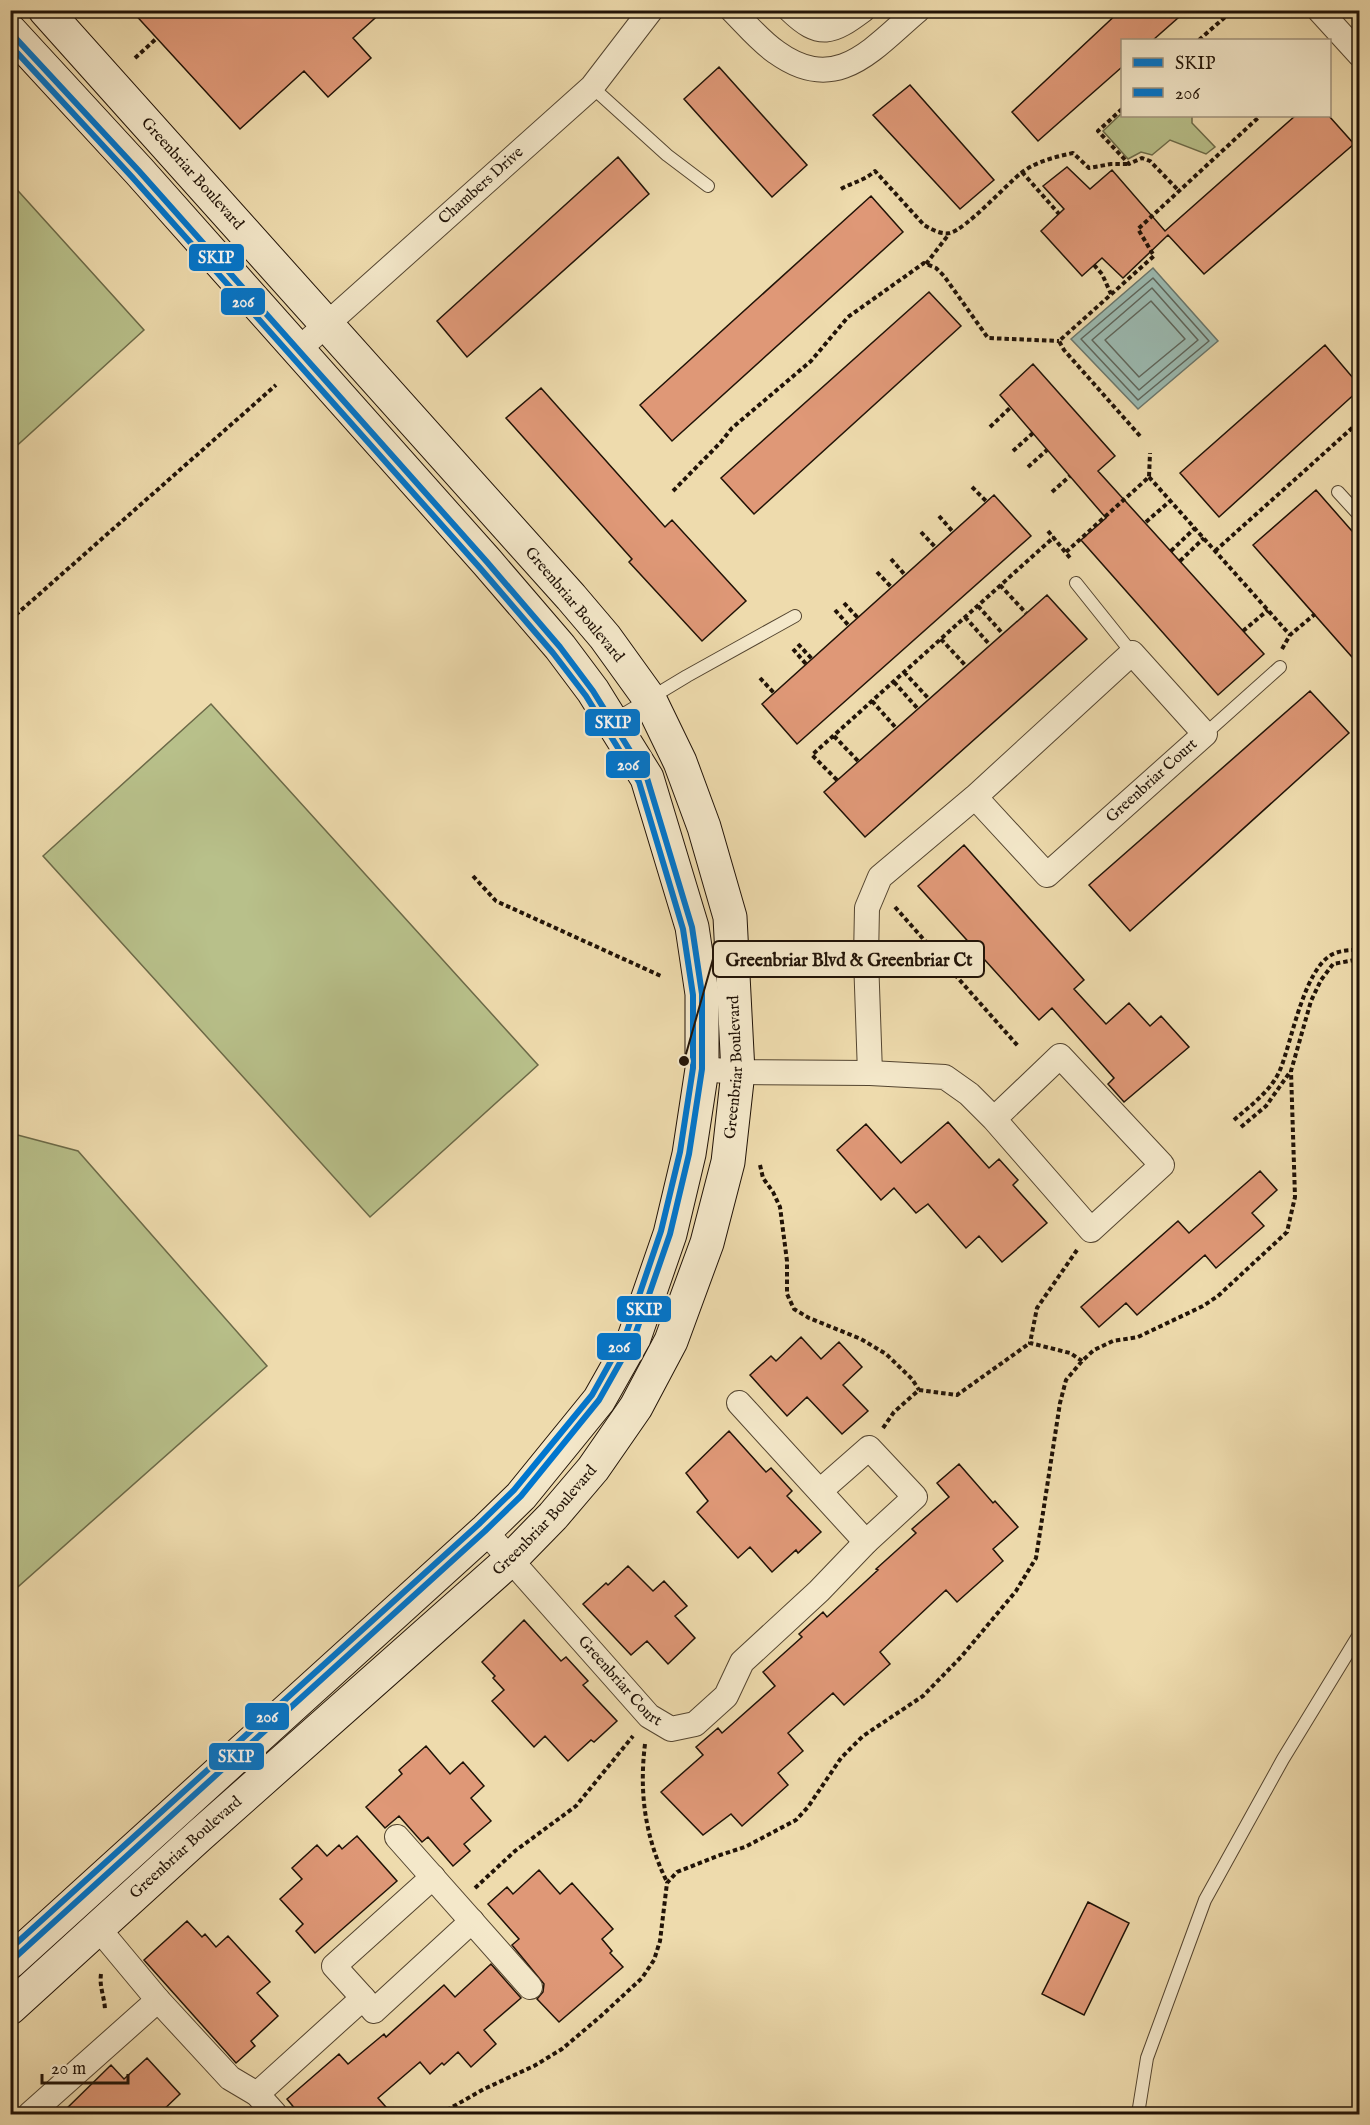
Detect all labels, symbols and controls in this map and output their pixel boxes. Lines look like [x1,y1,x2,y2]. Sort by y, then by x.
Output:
legend [1121,39,1331,117]
text: SKIP [1175,53,1215,76]
text: 206 [1175,83,1200,106]
street label: Greenbriar Boulevard [136,114,248,235]
street label: Chambers Drive [435,143,528,229]
line badge: SKIP [188,243,245,272]
text: SKIP [198,249,235,269]
line badge: 206 [220,287,266,316]
text: 206 [232,293,255,313]
street label: Greenbriar Boulevard [520,543,628,667]
line badge: SKIP [584,708,641,737]
text: SKIP [595,714,632,734]
street label: Greenbriar Court [1102,734,1202,827]
line badge: 206 [605,750,651,779]
text: 206 [617,756,640,776]
callout: Greenbriar Blvd & Greenbriar Ct [713,941,984,977]
text: Greenbriar Blvd & Greenbriar Ct [725,950,973,973]
street label: Greenbriar Boulevard [721,994,748,1140]
line badge: SKIP [616,1295,672,1323]
text: SKIP [626,1301,663,1321]
line badge: 206 [596,1332,642,1361]
text: 206 [608,1338,631,1358]
street label: Greenbriar Boulevard [489,1461,602,1580]
street label: Greenbriar Court [573,1632,666,1731]
line badge: 206 [244,1702,290,1731]
text: 206 [256,1708,279,1728]
line badge: SKIP [208,1742,265,1771]
text: SKIP [218,1748,255,1768]
street label: Greenbriar Boulevard [126,1792,247,1904]
scale bar [42,2047,128,2085]
text: 20 m [51,2058,86,2081]

